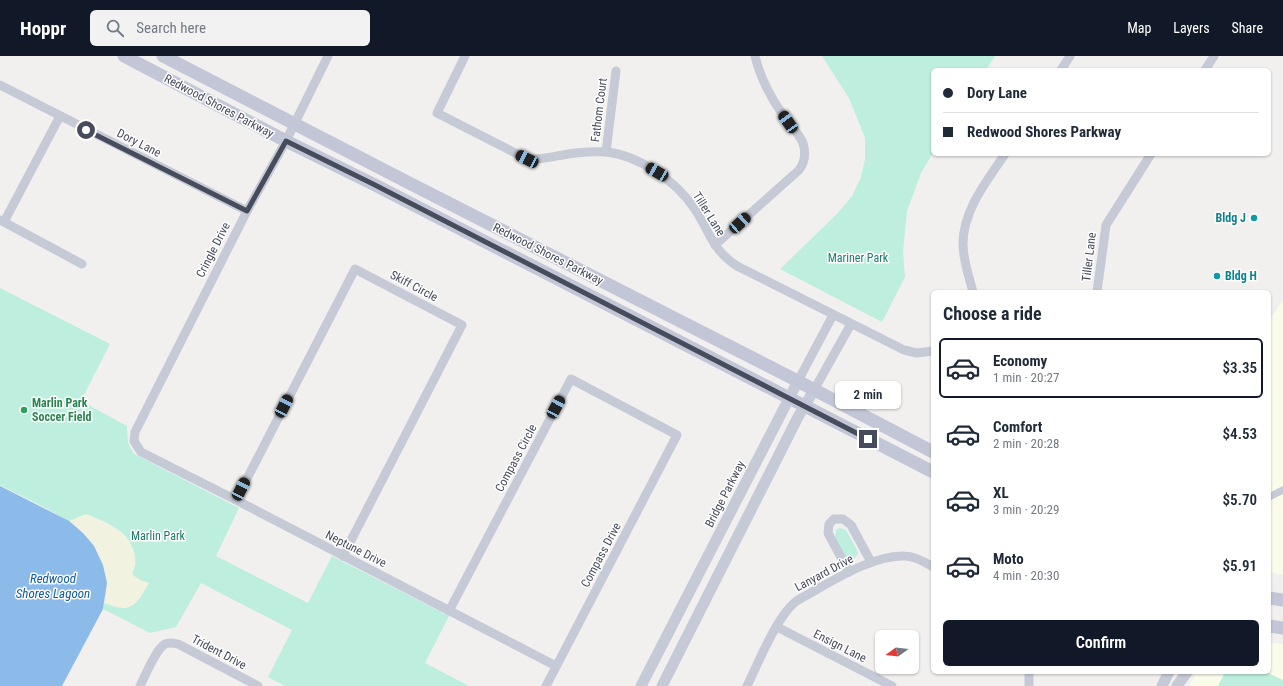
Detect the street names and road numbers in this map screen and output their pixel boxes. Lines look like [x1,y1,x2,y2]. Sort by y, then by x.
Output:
street label: Redwood Shores Parkway [162,71,276,141]
street label: Fathom Court [588,77,610,143]
street label: Dory Lane [115,126,164,160]
street label: Tiller Lane [690,189,728,239]
street label: Cringle Drive [193,220,233,280]
street label: Redwood Shores Parkway [491,220,605,288]
street label: Tiller Lane [1079,231,1099,282]
street label: Skiff Circle [388,268,440,305]
street label: Compass Circle [492,422,540,494]
street label: Bridge Parkway [702,458,748,530]
street label: Compass Drive [578,520,624,590]
street label: Neptune Drive [323,528,389,570]
street label: Lanyard Drive [792,552,856,594]
street label: Ensign Lane [811,627,869,665]
street label: Trident Drive [189,632,249,672]

